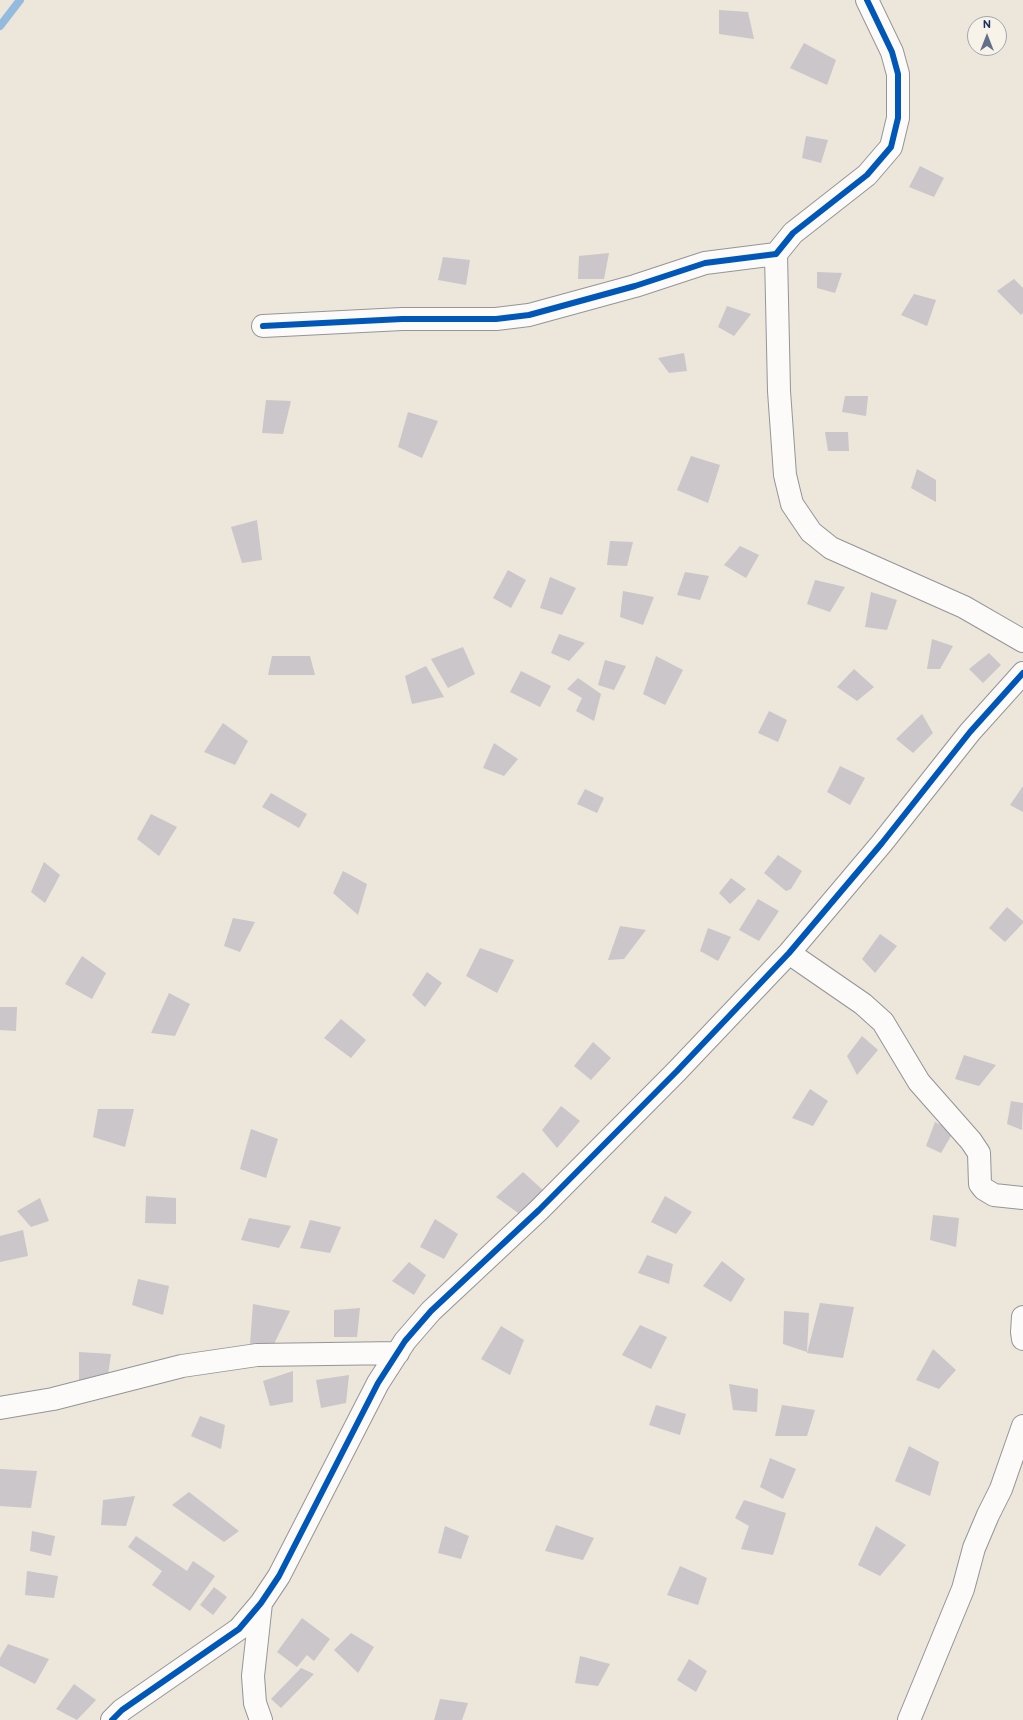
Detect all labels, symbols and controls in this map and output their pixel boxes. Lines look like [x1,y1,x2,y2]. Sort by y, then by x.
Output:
north arrow [967,16,1007,56]
text: N [983,18,991,31]

